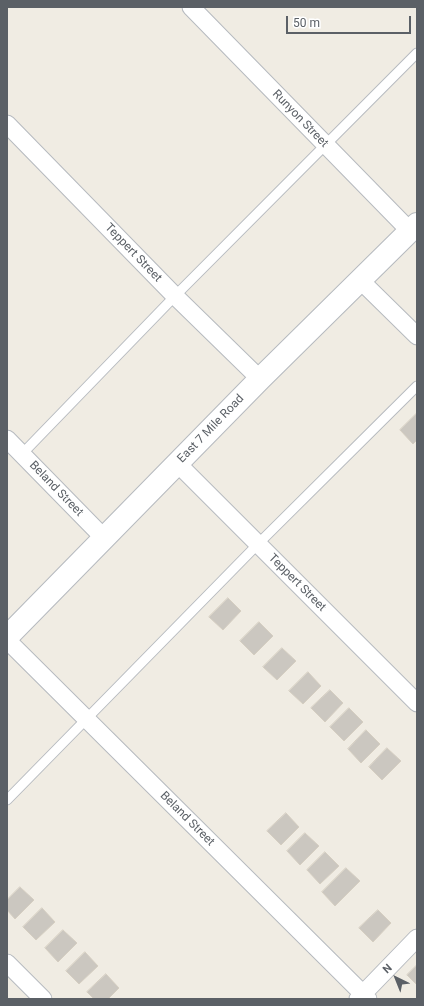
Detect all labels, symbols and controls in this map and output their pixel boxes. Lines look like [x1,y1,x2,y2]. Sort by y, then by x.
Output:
scale bar [288,8,413,34]
text: 50 m [293,16,320,30]
street label: Runyon Street [269,87,331,151]
street label: Teppert Street [102,221,164,285]
street label: East 7 Mile Road [175,392,247,466]
street label: Beland Street [26,458,86,520]
street label: Teppert Street [265,551,329,615]
street label: Beland Street [157,789,217,849]
north arrow [376,958,416,998]
text: N [380,961,395,976]

